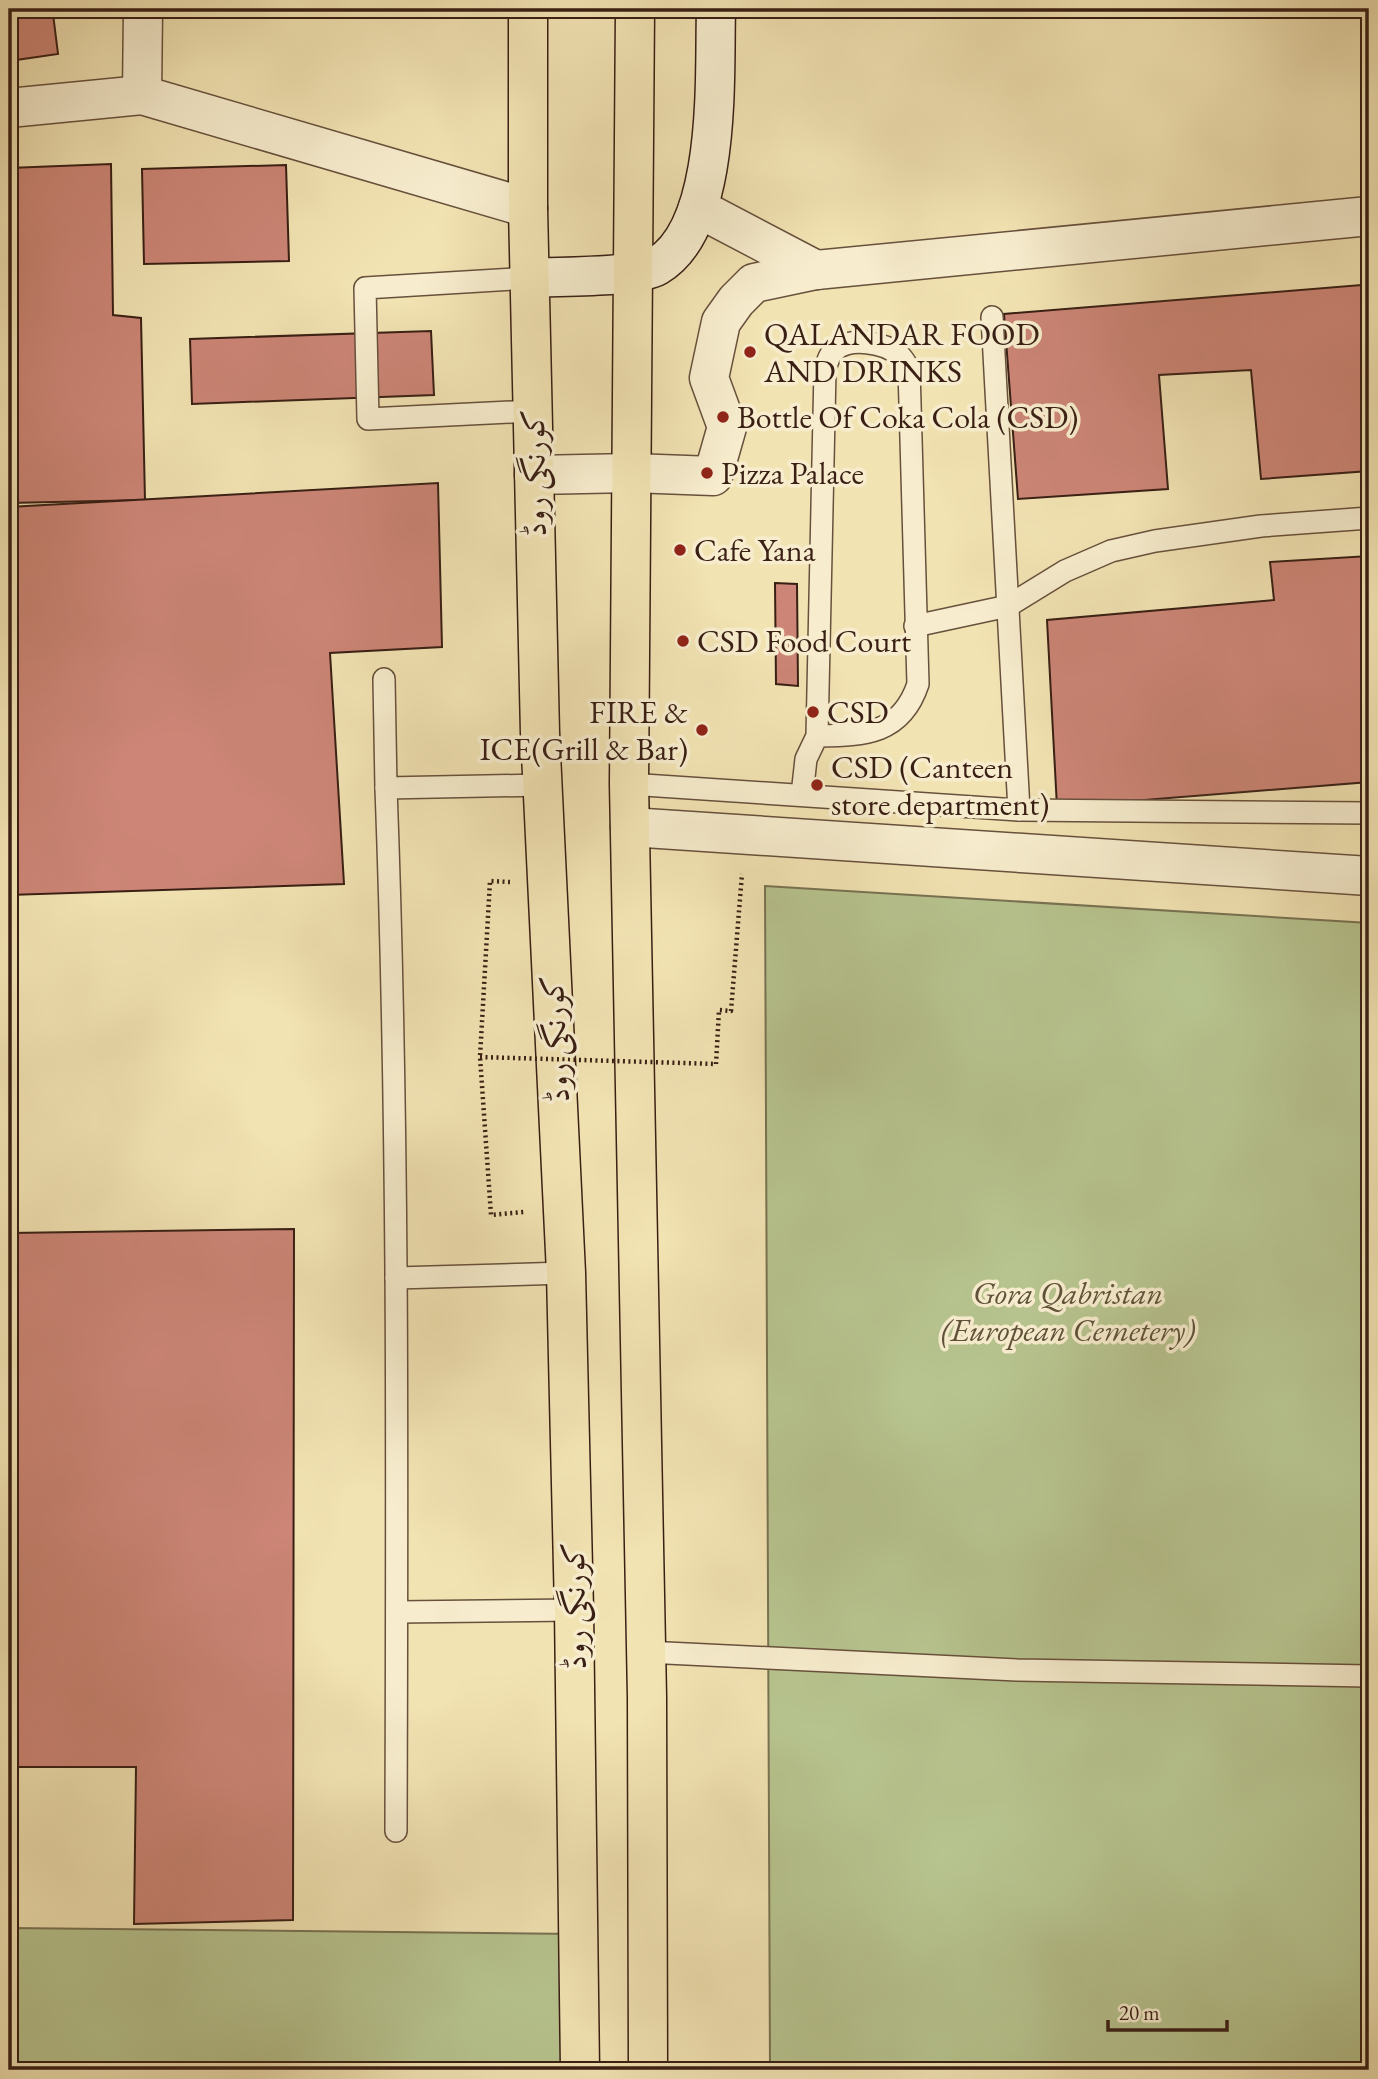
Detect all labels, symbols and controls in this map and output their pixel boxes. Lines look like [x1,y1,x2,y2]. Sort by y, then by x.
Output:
place label: QALANDAR FOOD AND DRINKS [763,313,1040,392]
marker: QALANDAR FOOD AND DRINKS [742,344,758,360]
place label: Bottle Of Coka Cola (CSD) [737,396,1078,438]
street label: کورنگی روڈ [512,409,556,537]
marker: Bottle Of Coka Cola (CSD) [715,409,731,425]
place label: Pizza Palace [721,452,864,494]
marker: Pizza Palace [699,465,715,481]
place label: Cafe Yana [694,529,816,571]
marker: Cafe Yana [672,542,688,558]
place label: CSD Food Court [697,620,911,662]
marker: CSD Food Court [675,633,691,649]
place label: FIRE & ICE(Grill & Bar) [480,691,688,770]
place label: CSD [827,691,889,733]
marker: CSD [805,704,821,720]
marker: FIRE & ICE(Grill & Bar) [694,722,710,738]
place label: CSD (Canteen store department) [831,746,1049,825]
marker: CSD (Canteen store department) [809,777,825,793]
street label: کورنگی روڈ [531,974,579,1104]
park label: Gora Qabristan (European Cemetery) [941,1272,1195,1351]
street label: کورنگی روڈ [552,1542,596,1670]
scale bar [1108,1988,1228,2032]
text: 20 m [1119,1999,1160,2026]

